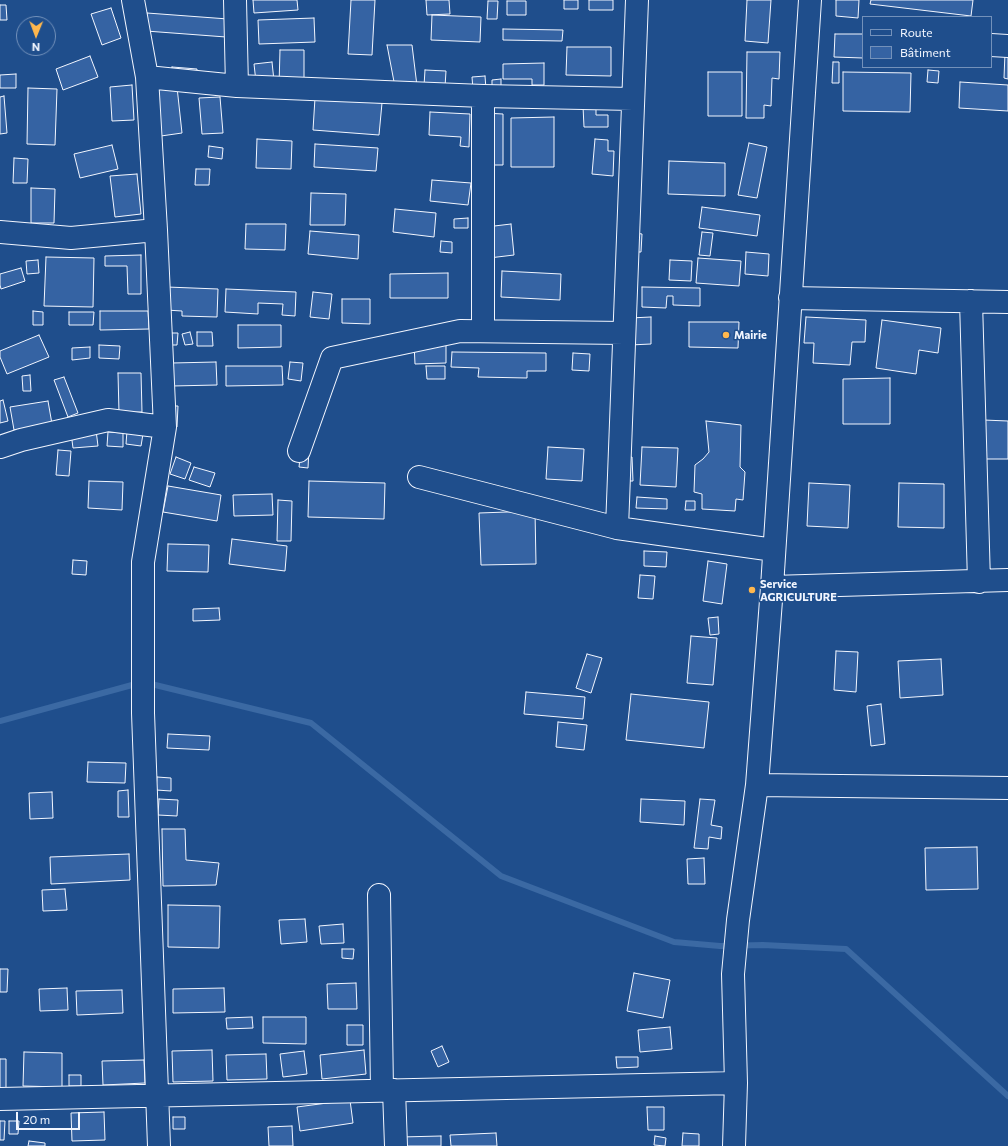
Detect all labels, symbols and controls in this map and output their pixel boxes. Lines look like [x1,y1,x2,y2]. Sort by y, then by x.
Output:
north arrow [16,16,56,56]
legend [862,16,992,68]
text: Route [900,25,933,39]
text: N [32,41,40,54]
text: Bâtiment [900,45,951,59]
place label: Mairie [734,328,767,342]
marker: Mairie [721,330,731,340]
place label: Service AGRICULTURE [760,577,837,603]
marker: Service AGRICULTURE [747,585,757,595]
scale bar [18,1104,82,1130]
text: 20 m [23,1112,50,1126]

